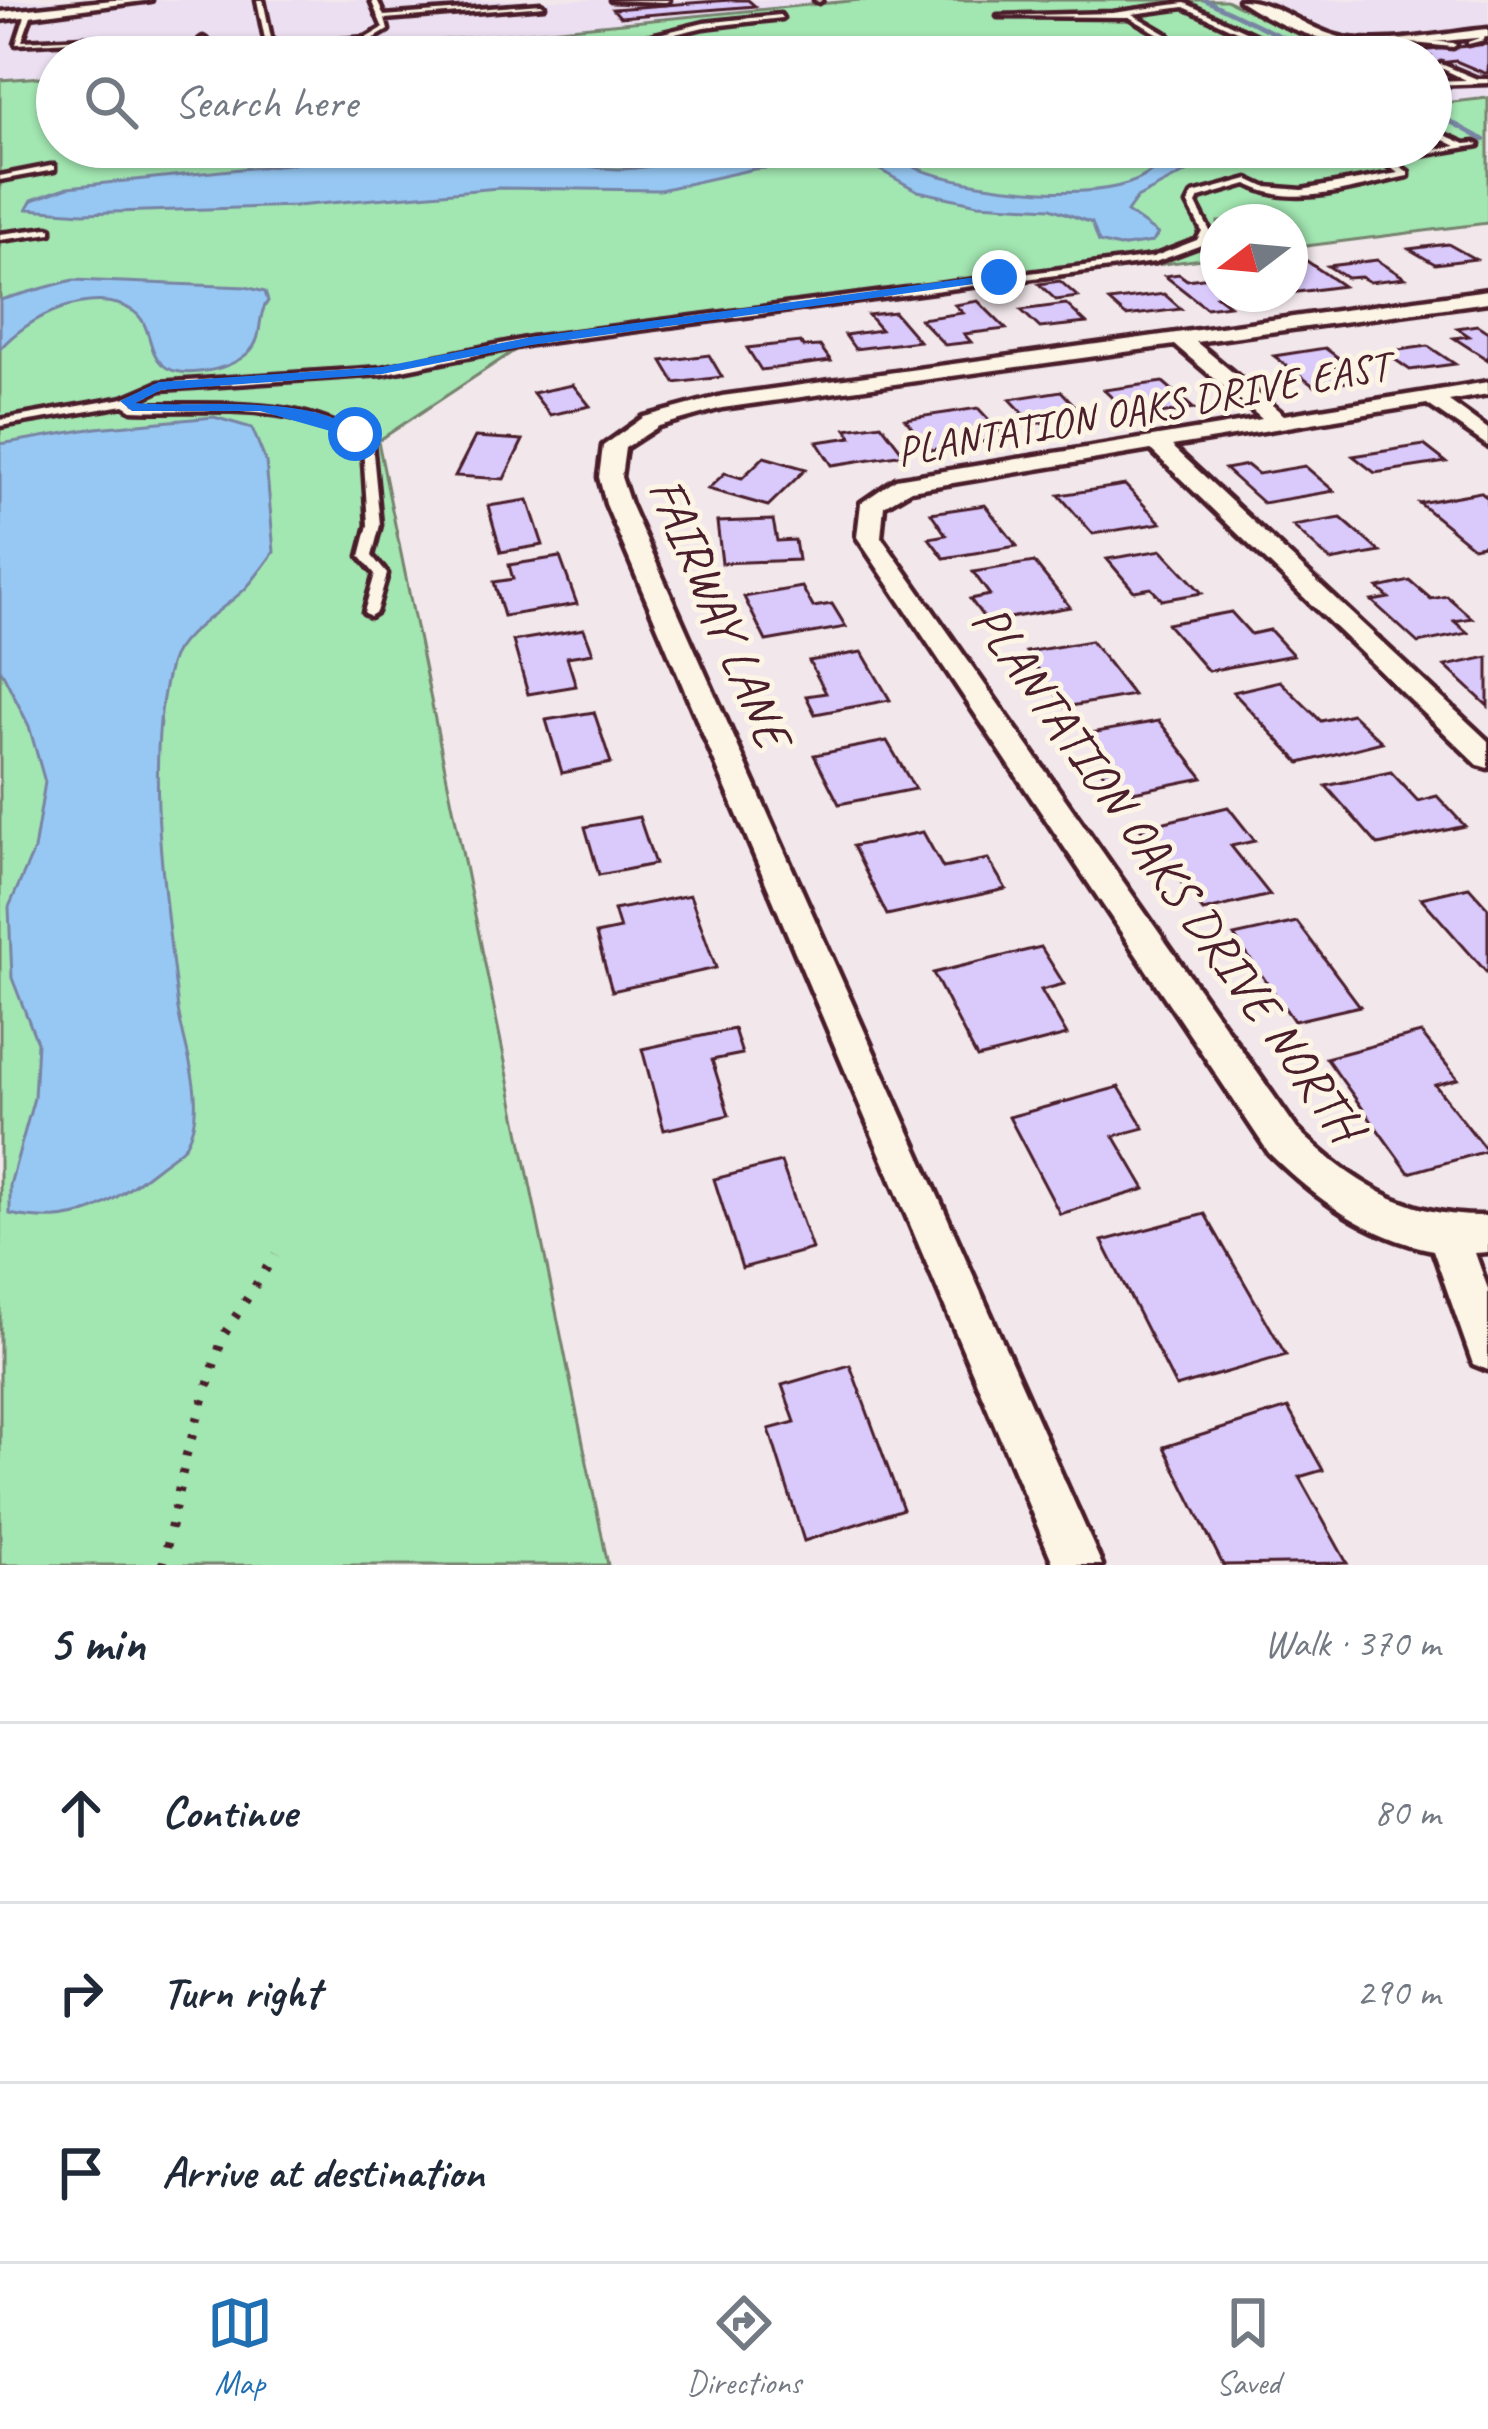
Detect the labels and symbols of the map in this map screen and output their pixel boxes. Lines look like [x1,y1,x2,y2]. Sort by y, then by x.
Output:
north arrow [1200,204,1308,312]
route end [972,250,1026,304]
street label: PLANTATION OAKS DRIVE EAST [893,338,1402,478]
route start [328,407,382,461]
street label: FAIRWAY LANE [635,467,808,762]
street label: PLANTATION OAKS DRIVE NORTH [958,591,1382,1159]

